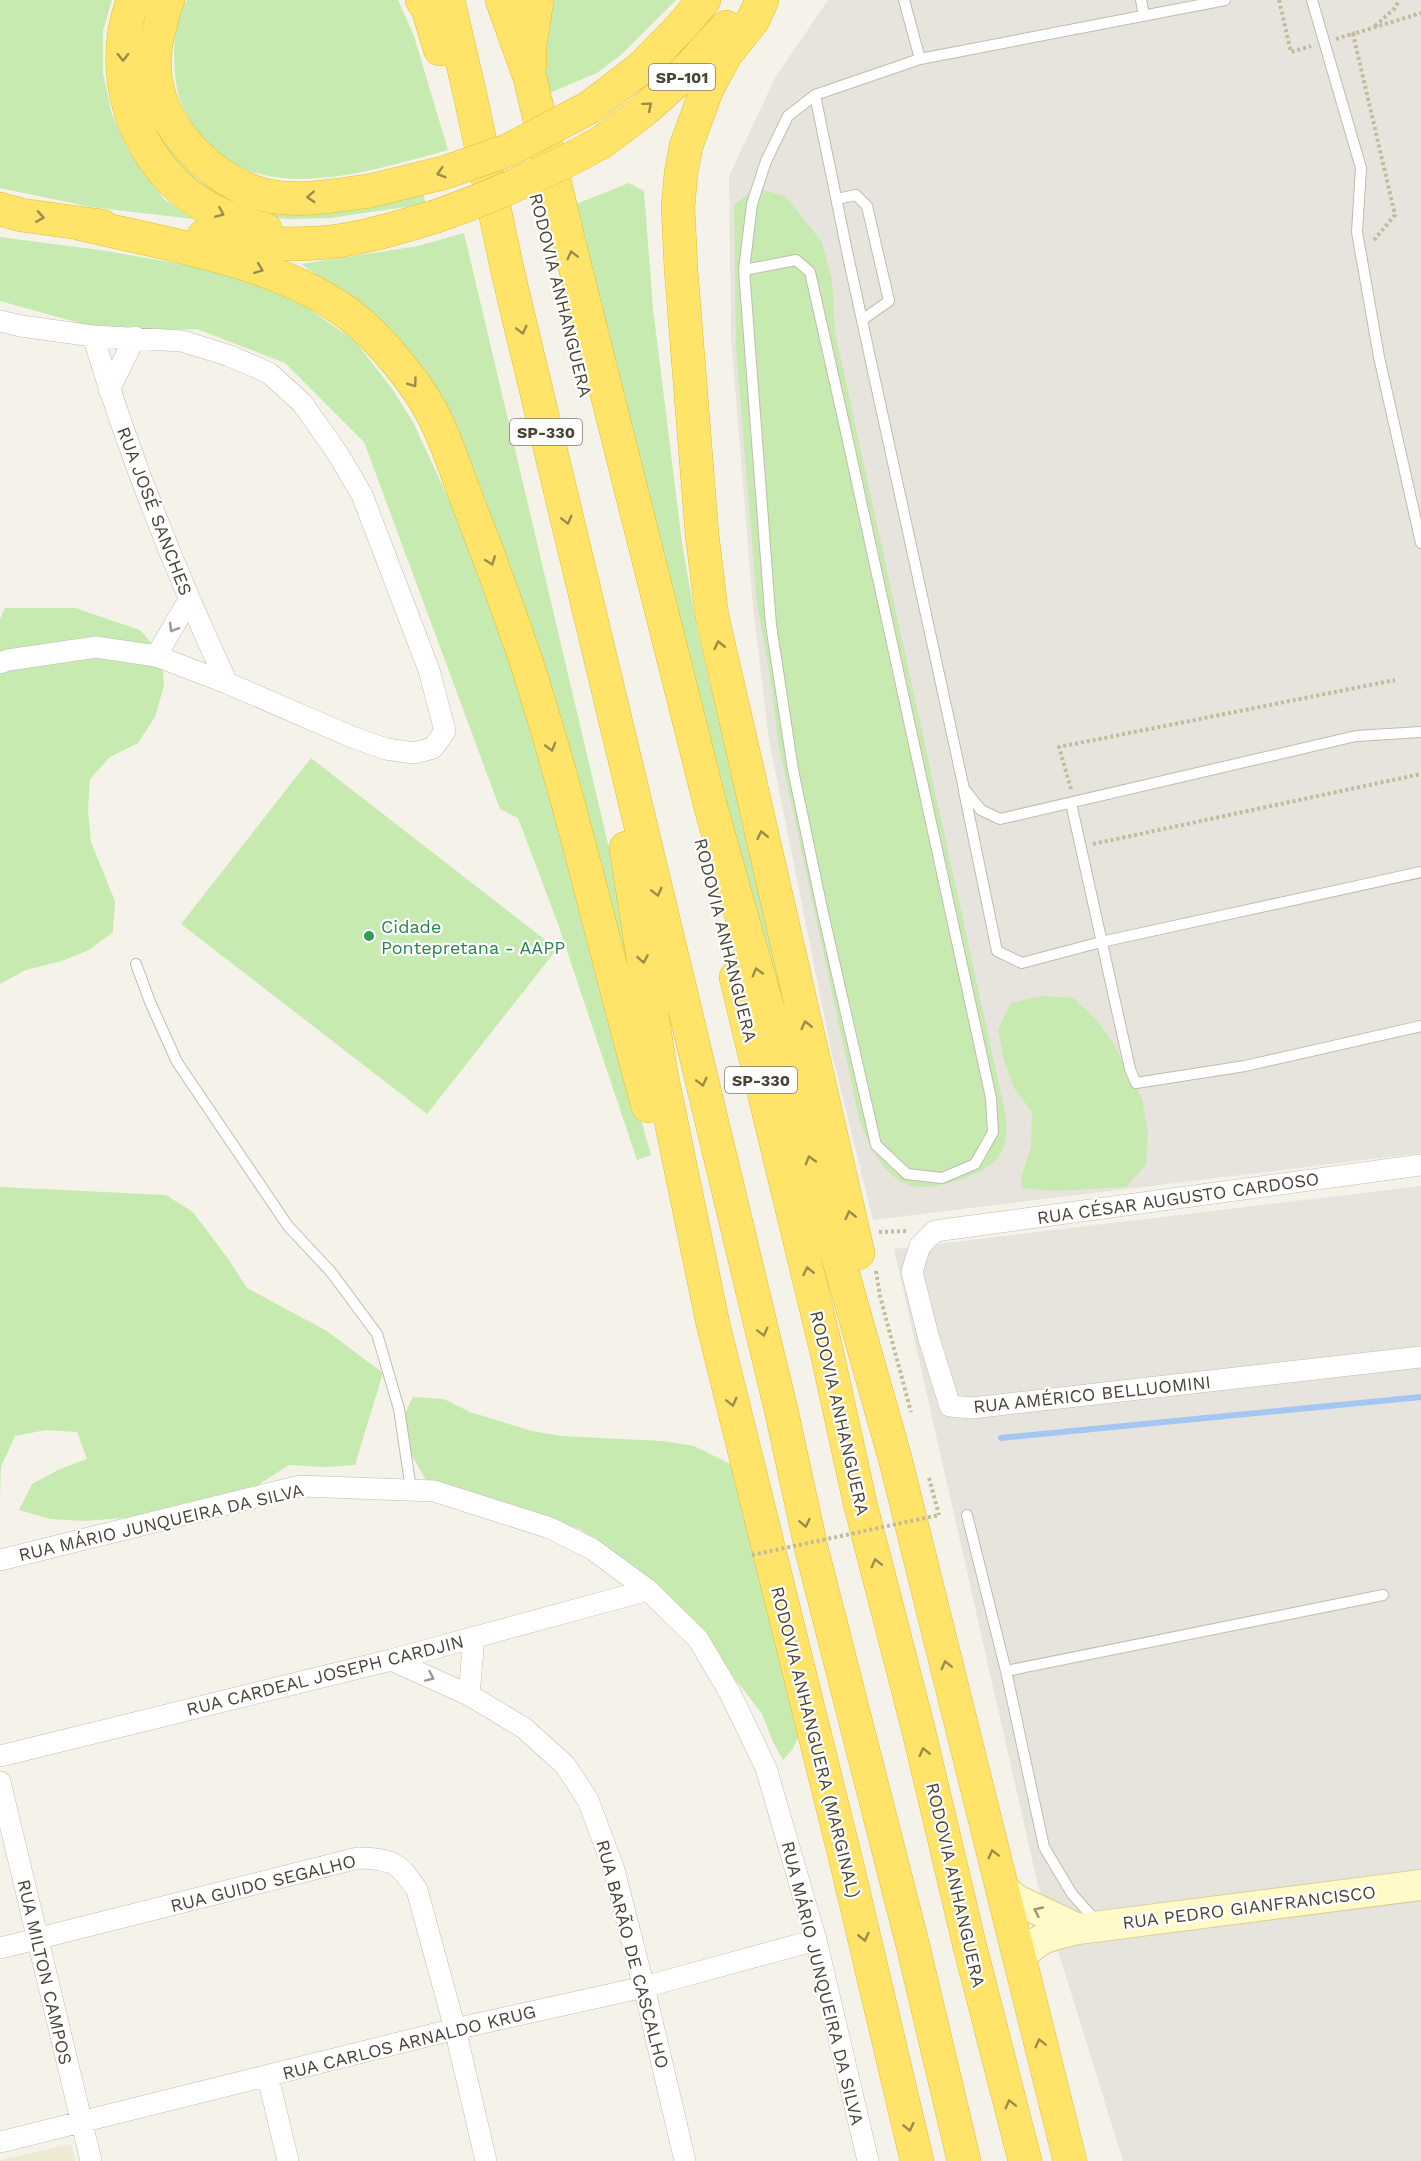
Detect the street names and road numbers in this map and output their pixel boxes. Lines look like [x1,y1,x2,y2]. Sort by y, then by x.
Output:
road number: SP-101 [649,64,715,90]
street label: RODOVIA ANHANGUERA [525,191,597,399]
road number: SP-330 [510,419,582,445]
street label: RUA JOSÉ SANCHES [113,424,197,598]
street label: RODOVIA ANHANGUERA [690,836,762,1044]
road number: SP-330 [725,1067,797,1093]
street label: RUA CÉSAR AUGUSTO CARDOSO [1036,1168,1320,1228]
street label: RODOVIA ANHANGUERA [806,1309,874,1518]
street label: RUA AMÉRICO BELLUOMINI [972,1371,1212,1417]
street label: RUA MÁRIO JUNQUEIRA DA SILVA [16,1479,306,1565]
street label: RODOVIA ANHANGUERA (MARGINAL) [767,1584,865,1900]
street label: RUA CARDEAL JOSEPH CARDJIN [184,1630,466,1720]
street label: RODOVIA ANHANGUERA [922,1781,990,1990]
street label: RUA BARÃO DE CASCALHO [592,1837,674,2071]
street label: RUA MÁRIO JUNQUEIRA DA SILVA [778,1839,869,2127]
street label: RUA GUIDO SEGALHO [168,1850,358,1916]
street label: RUA MILTON CAMPOS [13,1877,77,2067]
street label: RUA PEDRO GIANFRANCISCO [1121,1881,1377,1933]
street label: RUA CARLOS ARNALDO KRUG [280,2000,538,2084]

